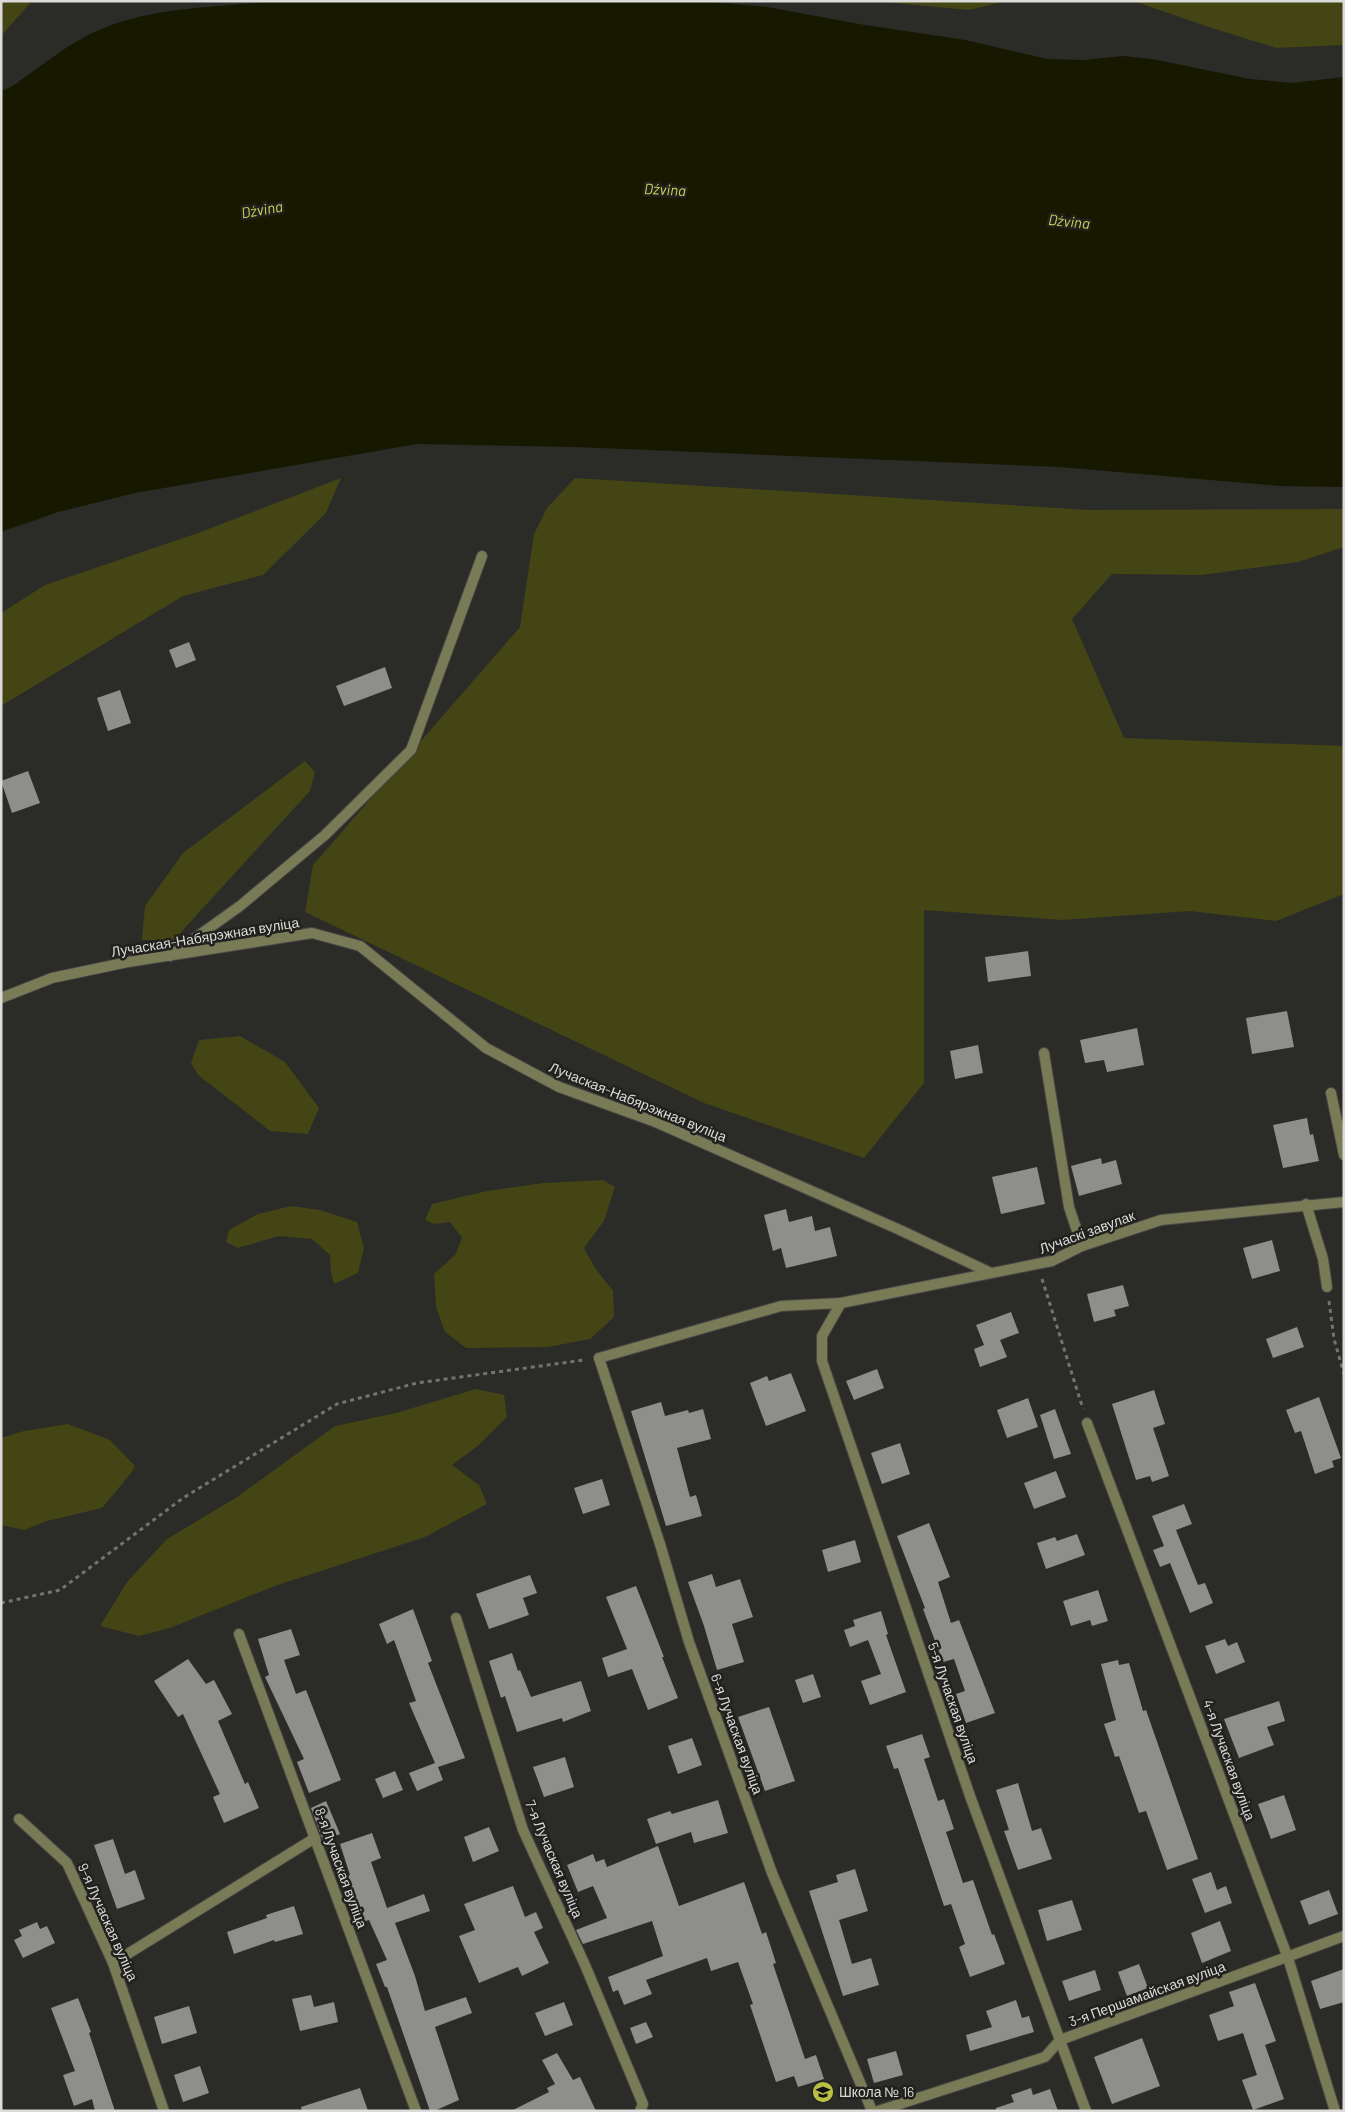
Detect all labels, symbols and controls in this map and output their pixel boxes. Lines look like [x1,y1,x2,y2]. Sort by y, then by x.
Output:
water label: Dźvina [644,179,686,199]
water label: Dźvina [240,197,284,222]
water label: Dźvina [1047,210,1091,232]
street label: Лучаская-Набярэжная вуліца [110,913,300,960]
street label: Лучаская-Набярэжная вуліца [547,1058,730,1145]
street label: Лучаскі завулак [1037,1206,1138,1257]
street label: 5-я Лучаская вуліца [925,1640,982,1766]
street label: 6-я Лучаская вуліца [708,1671,767,1797]
street label: 4-я Лучаская вуліца [1200,1697,1259,1823]
street label: 7-я Лучаская вуліца [522,1797,587,1921]
street label: 8-я Лучаская вуліца [312,1805,371,1931]
street label: 9-я Лучаская вуліца [75,1860,142,1984]
street label: 3-я Першамайская вуліца [1066,1957,1228,2030]
school or university icon: Школа № 16 [811,2080,835,2104]
place label: Школа № 16 [839,2083,914,2100]

